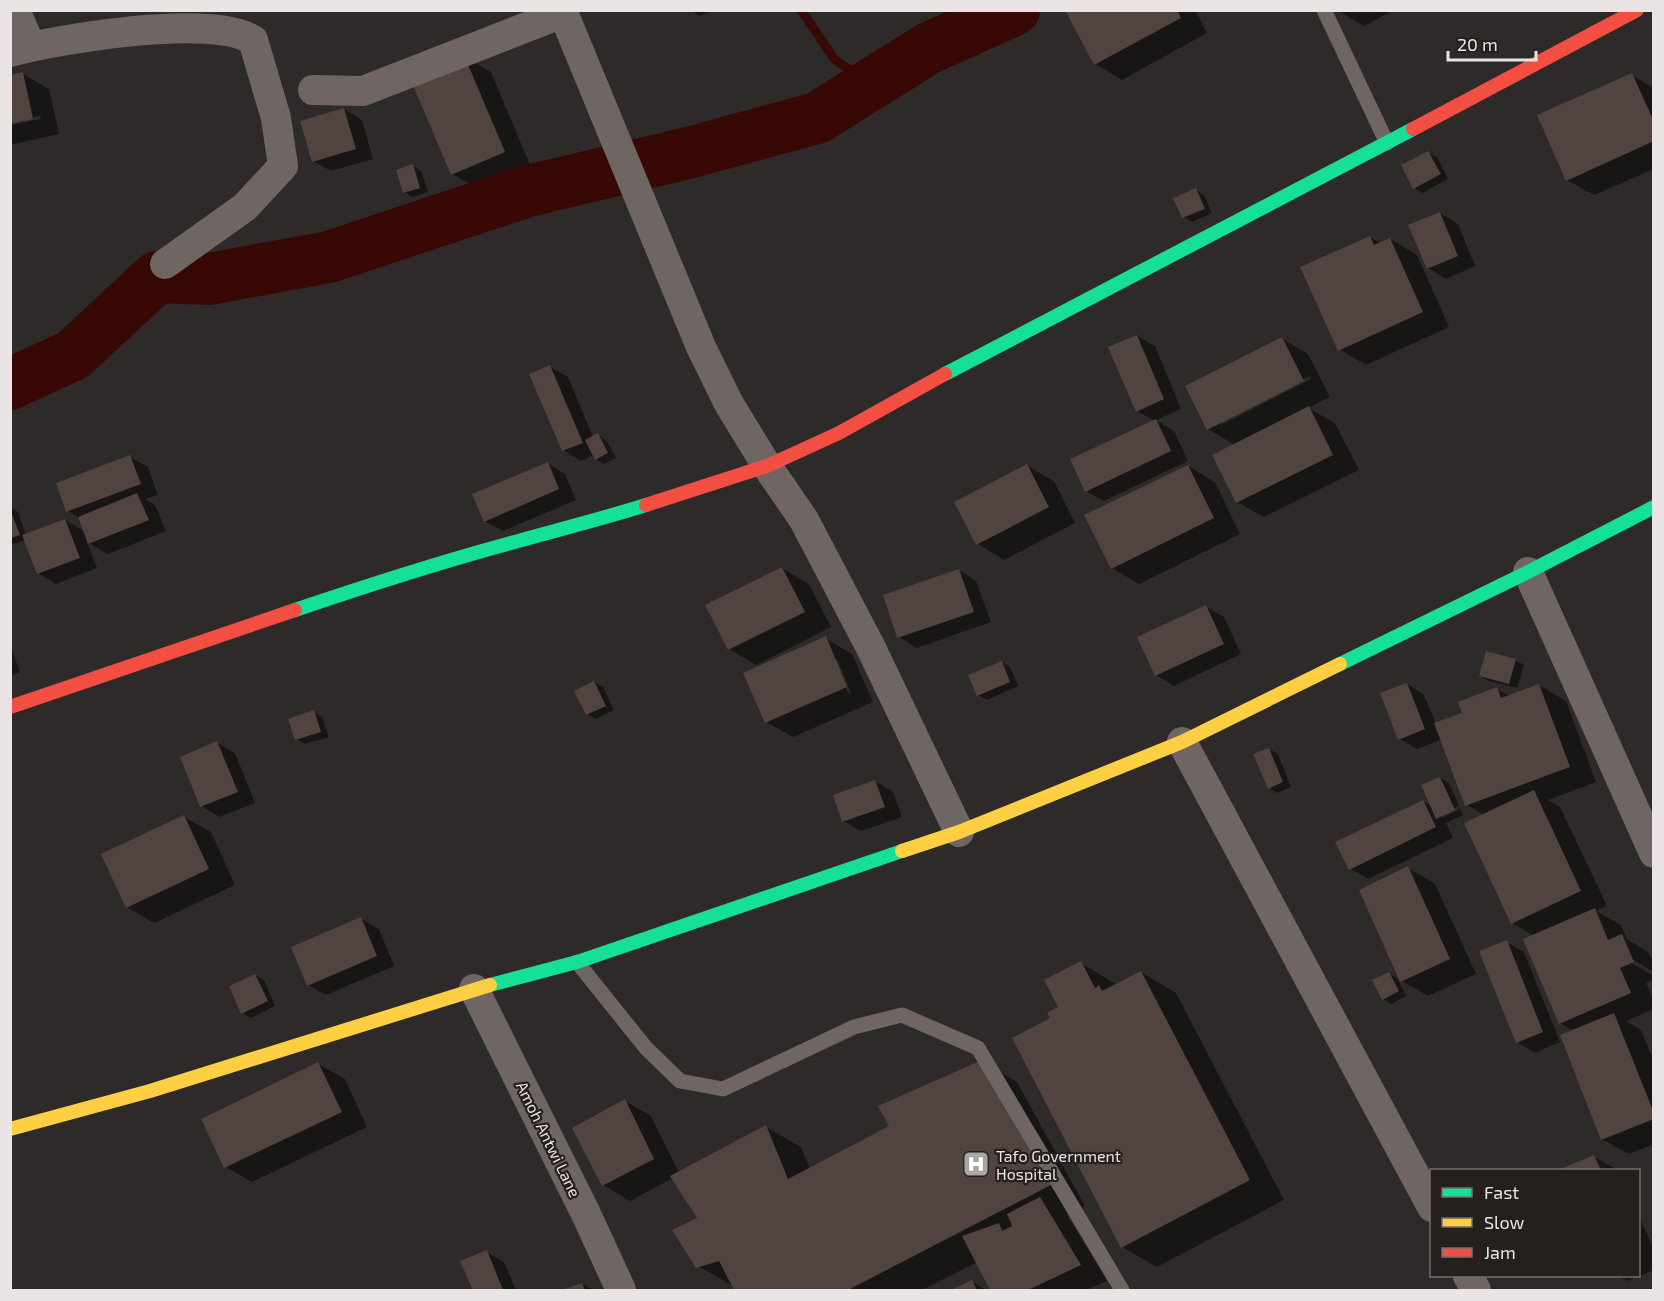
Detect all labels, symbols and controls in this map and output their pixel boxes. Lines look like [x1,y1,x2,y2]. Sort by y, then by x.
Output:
scale bar [1448,24,1536,62]
text: 20 m [1457,33,1498,55]
street label: Amoh Antwi Lane [513,1078,585,1200]
place label: Tafo Government Hospital [996,1146,1121,1183]
hospital icon: Tafo Government Hospital [961,1149,991,1179]
legend [1430,1169,1640,1277]
text: Fast [1484,1181,1519,1203]
text: Slow [1484,1211,1525,1233]
text: Jam [1484,1241,1516,1263]

